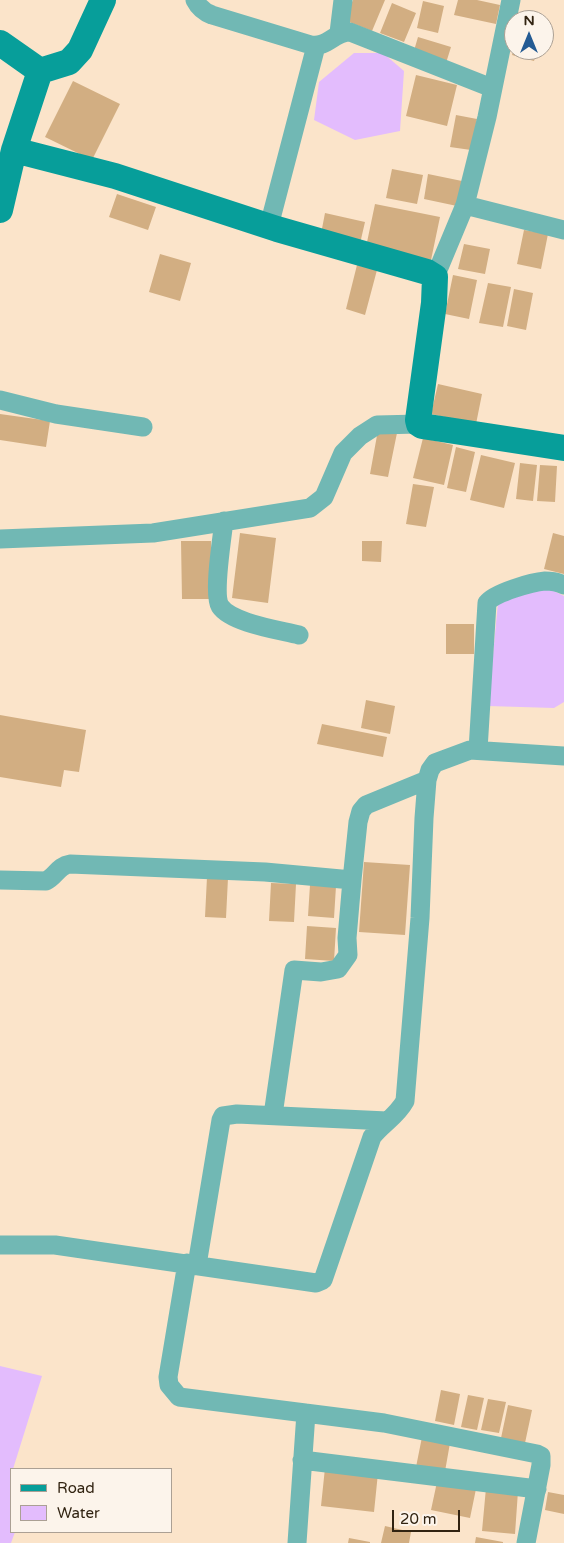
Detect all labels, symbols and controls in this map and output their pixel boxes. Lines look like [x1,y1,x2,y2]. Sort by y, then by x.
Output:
north arrow [504,10,554,60]
text: N [523,12,535,29]
legend [10,1468,172,1533]
text: Road [57,1479,95,1497]
scale bar [394,1500,462,1532]
text: Water [57,1504,100,1522]
text: 20 m [400,1510,437,1528]

